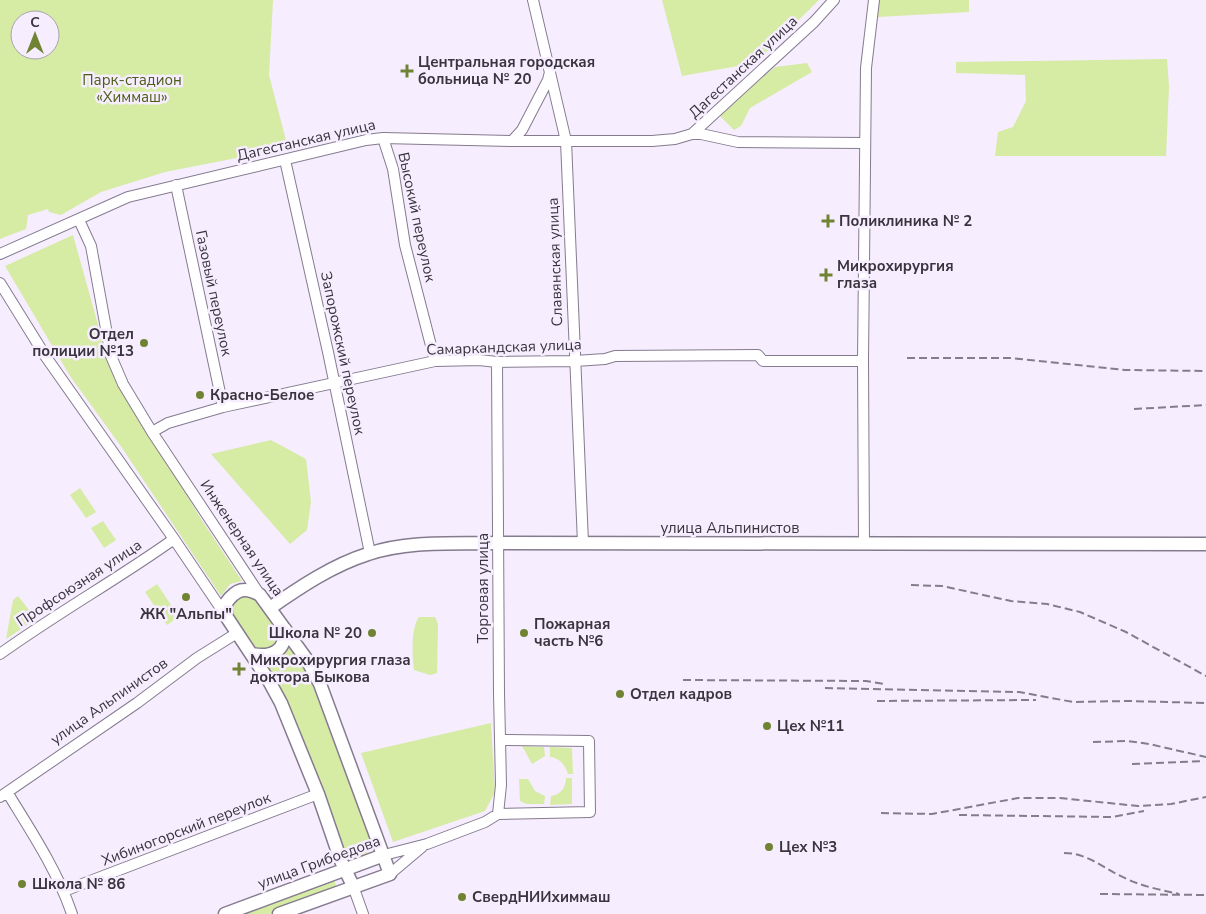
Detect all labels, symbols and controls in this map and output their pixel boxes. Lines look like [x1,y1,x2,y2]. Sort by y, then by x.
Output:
north arrow [10,10,60,60]
street label: Дагестанская улица [684,11,802,123]
text: С [30,13,40,32]
place label: Центральная городская больница № 20 [418,52,595,89]
marker: Центральная городская больница № 20 [400,64,414,78]
park label: Парк-стадион «Химмаш» [82,70,182,107]
street label: Дагестанская улица [235,114,377,166]
street label: Высокий переулок [393,150,441,284]
street label: Славянская улица [543,197,567,327]
place label: Поликлиника № 2 [839,211,972,231]
marker: Поликлиника № 2 [821,214,835,228]
street label: Газовый переулок [191,228,237,358]
place label: Микрохирургия глаза [837,256,954,293]
marker: Микрохирургия глаза [819,268,833,282]
street label: Запорожский переулок [316,269,370,437]
place label: Отдел полиции №13 [32,324,134,361]
street label: Самаркандская улица [426,334,582,360]
marker: Отдел полиции №13 [138,337,150,349]
place label: Красно-Белое [210,385,314,405]
marker: Красно-Белое [194,389,206,401]
street label: Инженерная улица [196,476,288,600]
street label: улица Альпинистов [661,518,799,538]
street label: Торговая улица [473,533,493,643]
street label: Профсоюзная улица [12,535,146,631]
marker: ЖК "Альпы" [180,591,192,603]
place label: ЖК "Альпы" [140,604,232,624]
place label: Пожарная часть №6 [534,614,610,651]
place label: Школа № 20 [269,623,362,643]
marker: Школа № 20 [366,627,378,639]
marker: Пожарная часть №6 [518,627,530,639]
place label: Микрохирургия глаза доктора Быкова [250,650,411,687]
street label: улица Альпинистов [46,653,172,749]
marker: Микрохирургия глаза доктора Быкова [232,662,246,676]
place label: Отдел кадров [630,684,732,704]
marker: Отдел кадров [614,688,626,700]
place label: Цех №11 [777,716,844,736]
marker: Цех №11 [761,720,773,732]
street label: Хибиногорский переулок [99,787,273,871]
street label: улица Грибоедова [255,831,383,893]
place label: Цех №3 [779,837,837,857]
marker: Цех №3 [763,841,775,853]
place label: Школа № 86 [32,874,125,894]
marker: Школа № 86 [16,878,28,890]
place label: СвердНИИхиммаш [472,887,610,907]
marker: СвердНИИхиммаш [456,891,468,903]

